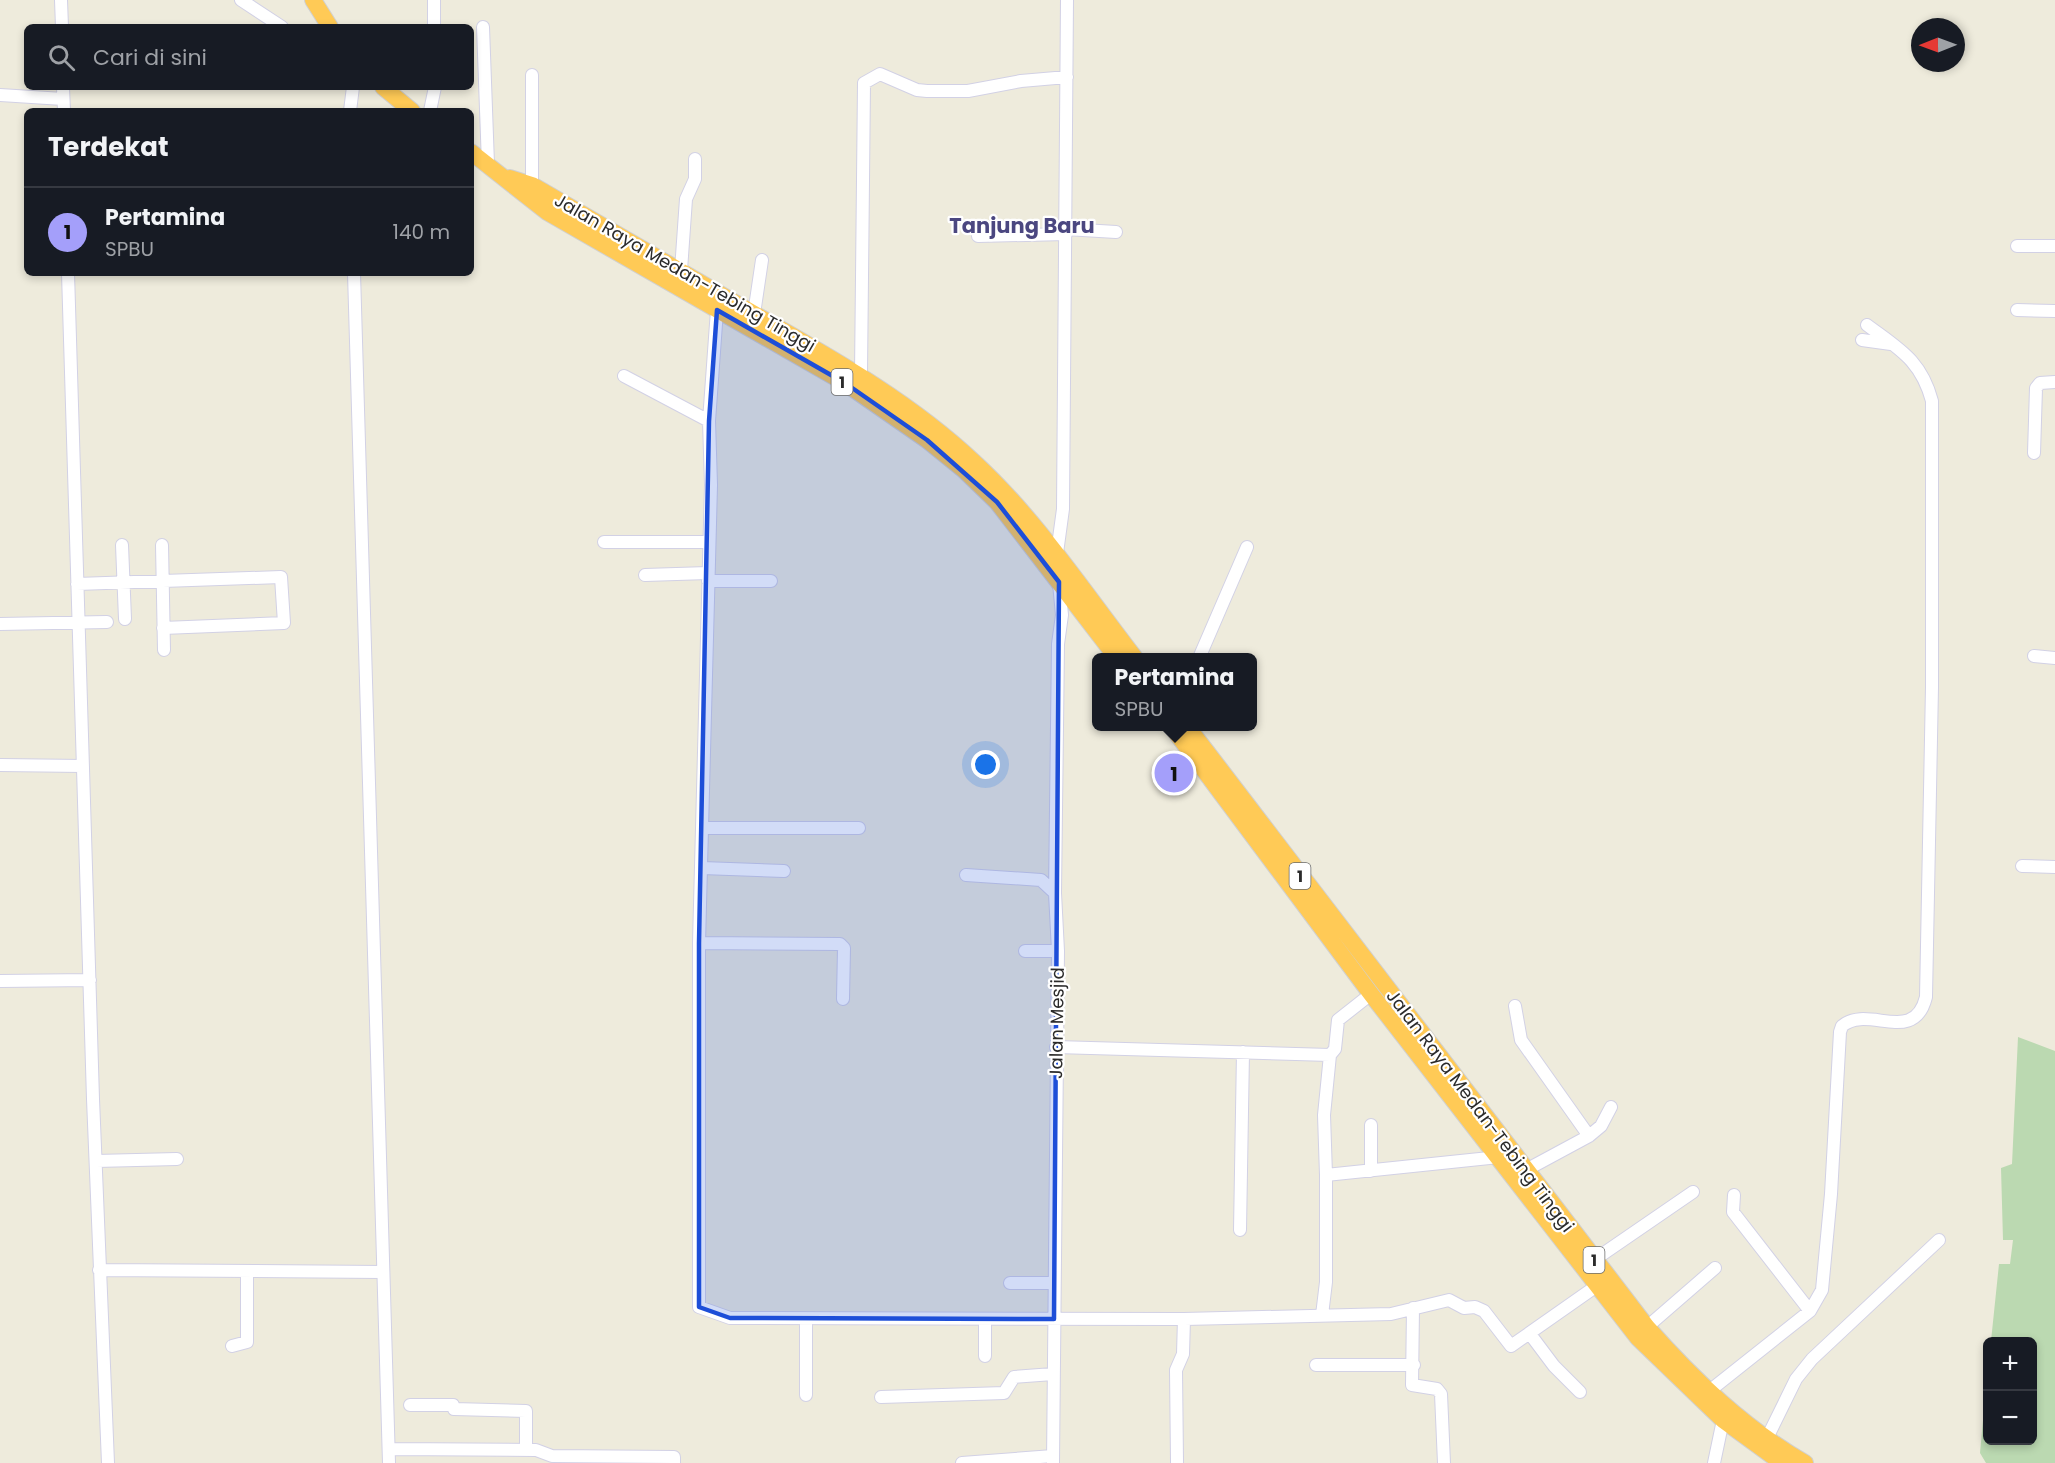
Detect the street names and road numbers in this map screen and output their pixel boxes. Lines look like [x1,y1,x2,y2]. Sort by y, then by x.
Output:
street label: Jalan Raya Medan-Tebing Tinggi [550,187,820,358]
road number: 1 [832,369,852,395]
road number: 1 [1290,863,1310,889]
street label: Jalan Mesjid [1043,967,1070,1079]
street label: Jalan Raya Medan-Tebing Tinggi [1381,984,1580,1237]
road number: 1 [1584,1247,1604,1273]

